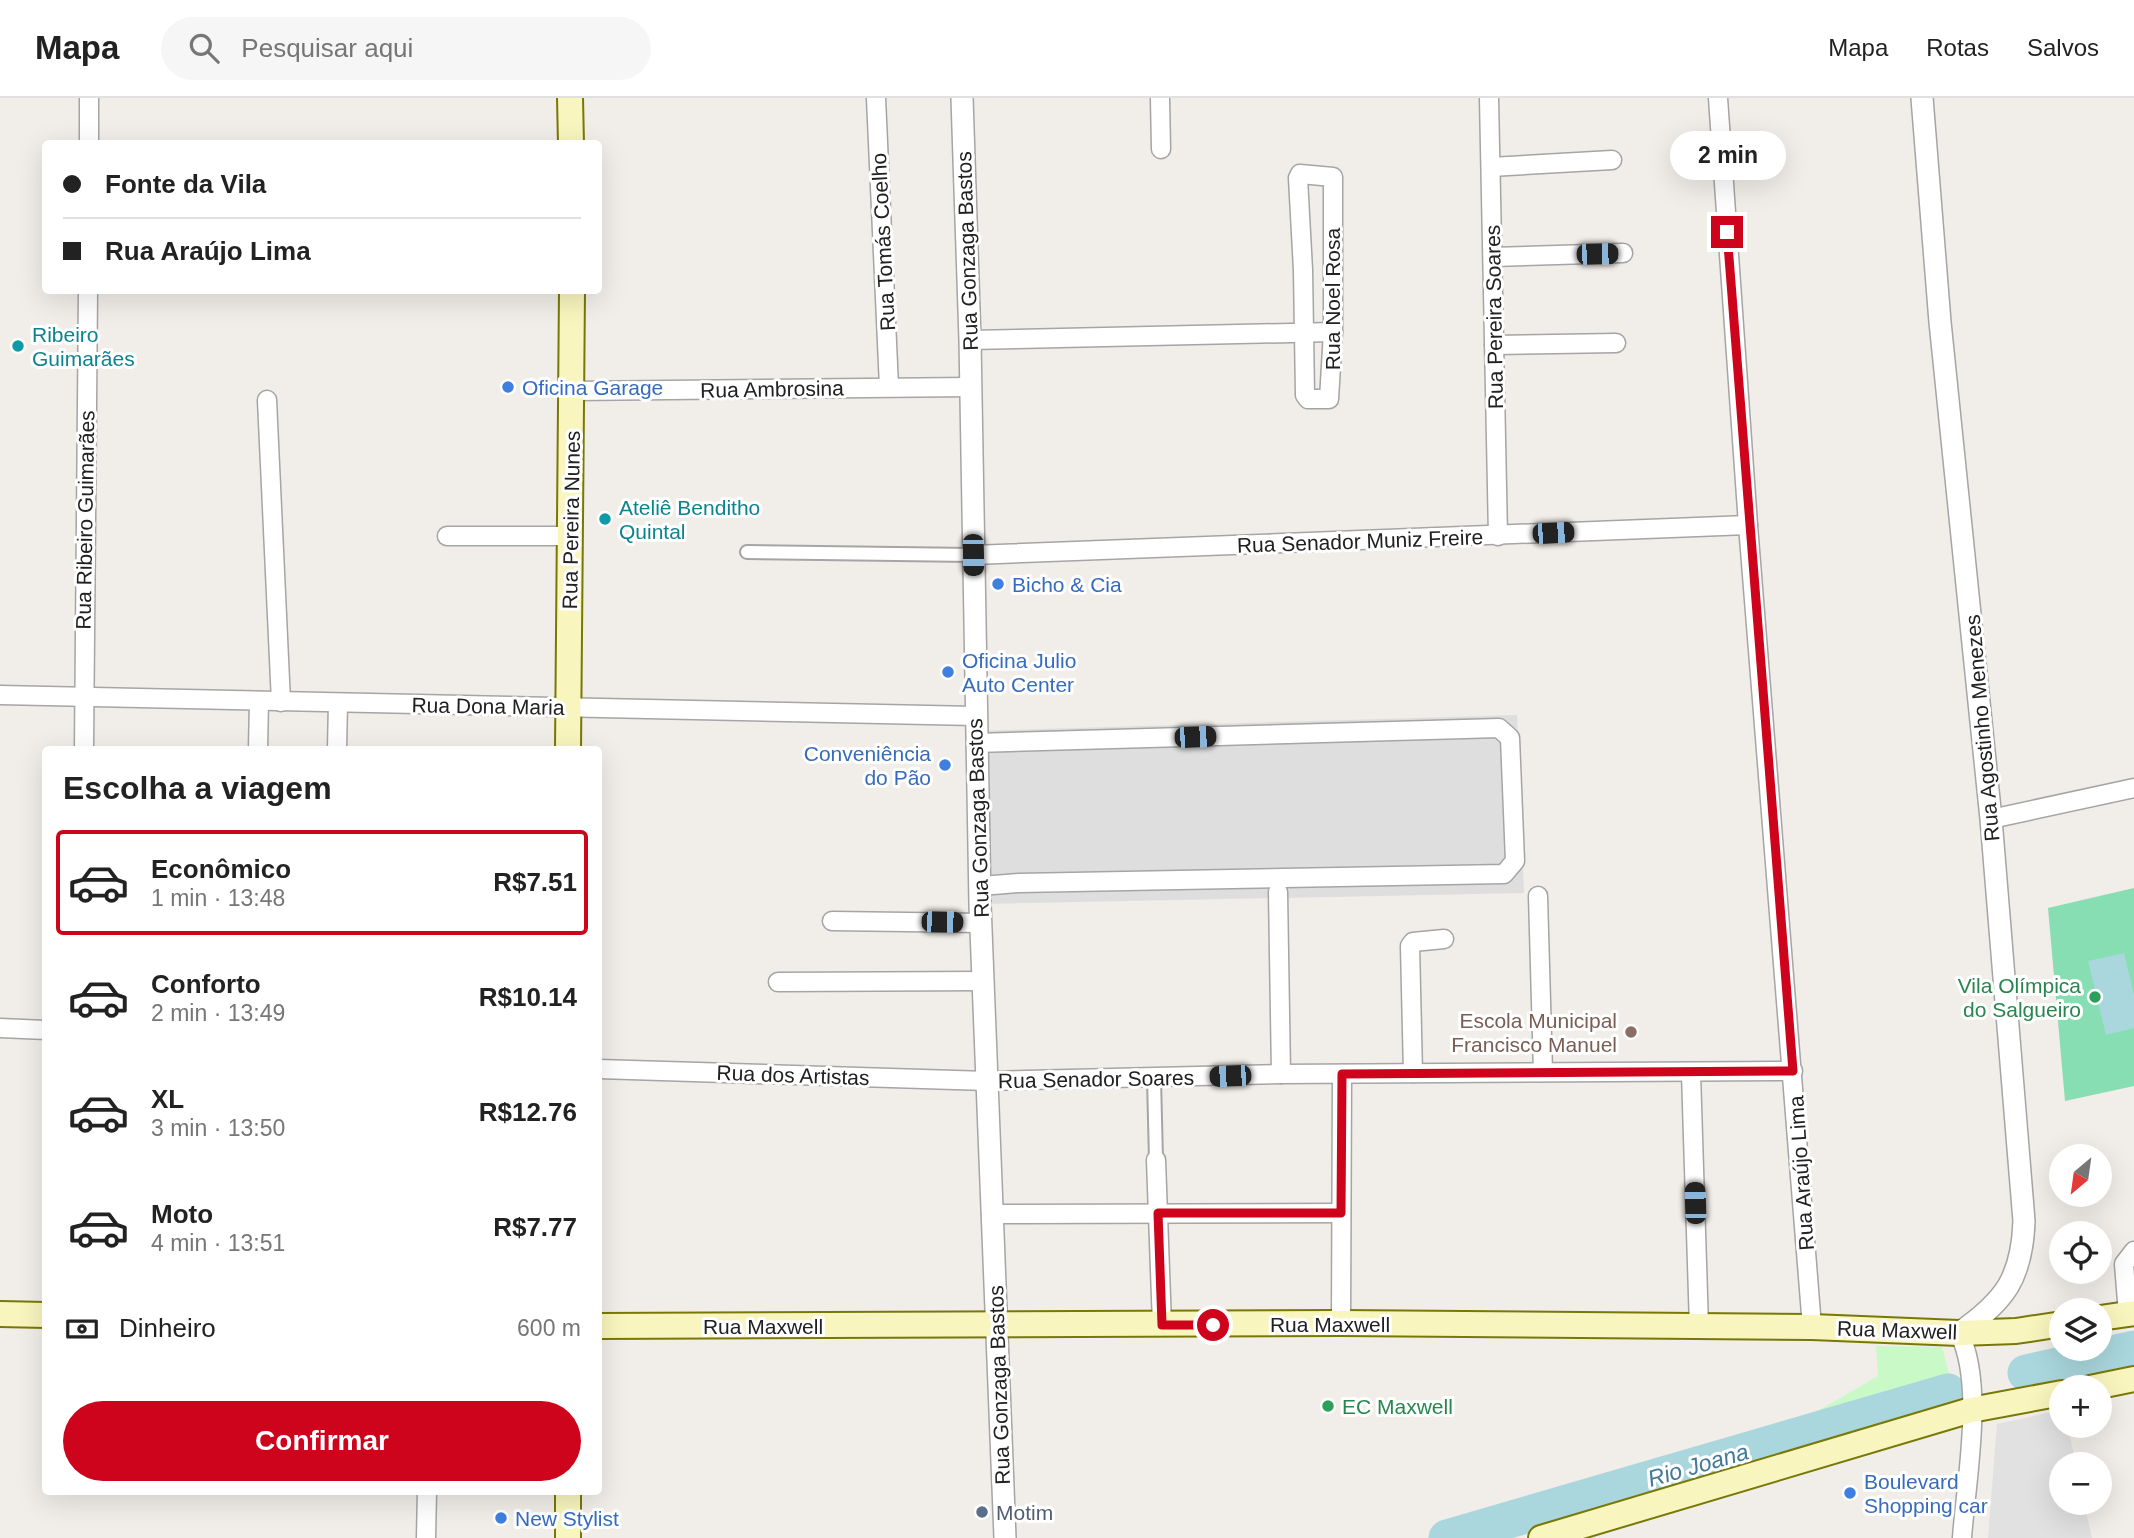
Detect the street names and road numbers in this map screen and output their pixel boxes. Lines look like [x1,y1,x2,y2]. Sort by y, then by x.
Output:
street label: Rua Gonzaga Bastos [952,151,982,351]
street label: Rua Tomás Coelho [867,152,899,332]
street label: Rua Pereira Soares [1481,225,1507,409]
street label: Rua Noel Rosa [1321,227,1344,370]
street label: Rua Ambrosina [700,376,844,402]
street label: Rua Ribeiro Guimarães [72,410,98,630]
street label: Rua Pereira Nunes [558,431,584,609]
street label: Rua Senador Muniz Freire [1237,525,1483,557]
street label: Rua Agostinho Menezes [1961,614,2003,842]
street label: Rua Dona Maria [411,693,565,719]
street label: Rua Gonzaga Bastos [963,718,993,918]
street label: Rua dos Artistas [716,1061,870,1089]
street label: Rua Senador Soares [998,1066,1194,1092]
street label: Rua Araújo Lima [1784,1094,1818,1251]
street label: Rua Gonzaga Bastos [984,1285,1014,1485]
street label: Rua Maxwell [1270,1313,1390,1336]
street label: Rua Maxwell [703,1315,823,1338]
street label: Rua Maxwell [1837,1316,1957,1344]

